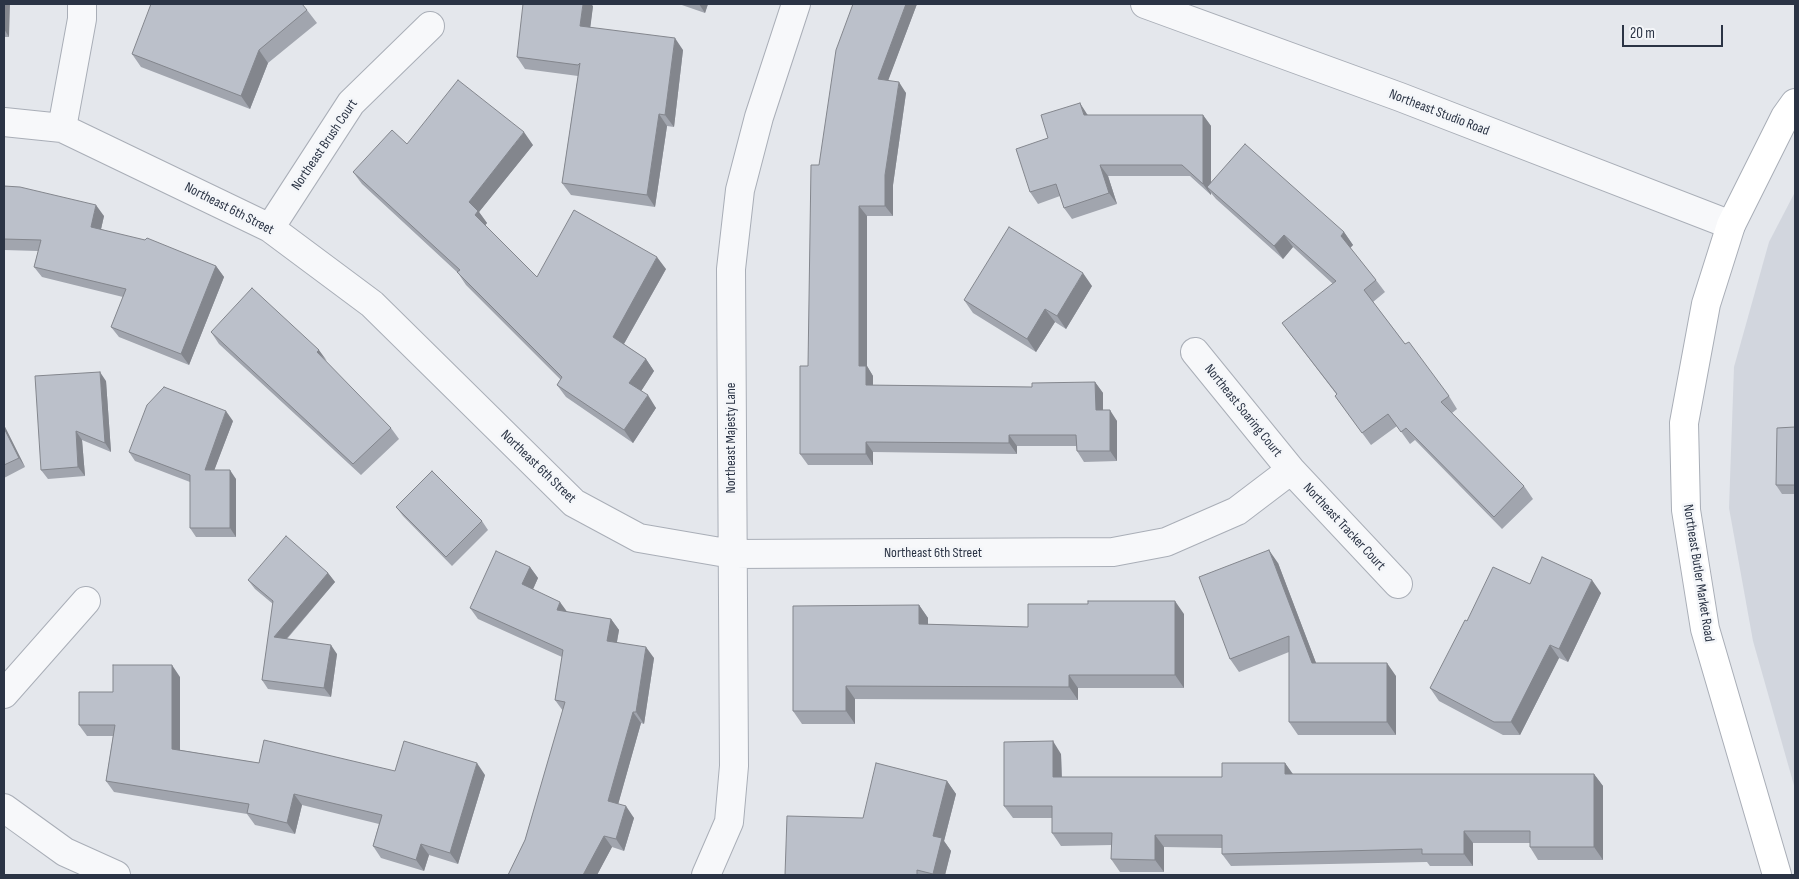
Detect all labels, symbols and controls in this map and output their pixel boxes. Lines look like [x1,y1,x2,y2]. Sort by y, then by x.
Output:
scale bar [1624,15,1725,47]
text: 20 m [1630,24,1655,43]
street label: Northeast Studio Road [1387,86,1491,140]
street label: Northeast Brush Court [288,96,362,194]
street label: Northeast 6th Street [181,179,277,239]
street label: Northeast Soaring Court [1200,361,1286,461]
street label: Northeast Majesty Lane [723,383,739,493]
street label: Northeast 6th Street [497,427,579,507]
street label: Northeast Tracker Court [1299,480,1389,574]
street label: Northeast Butler Market Road [1679,503,1717,643]
street label: Northeast 6th Street [884,545,982,561]

